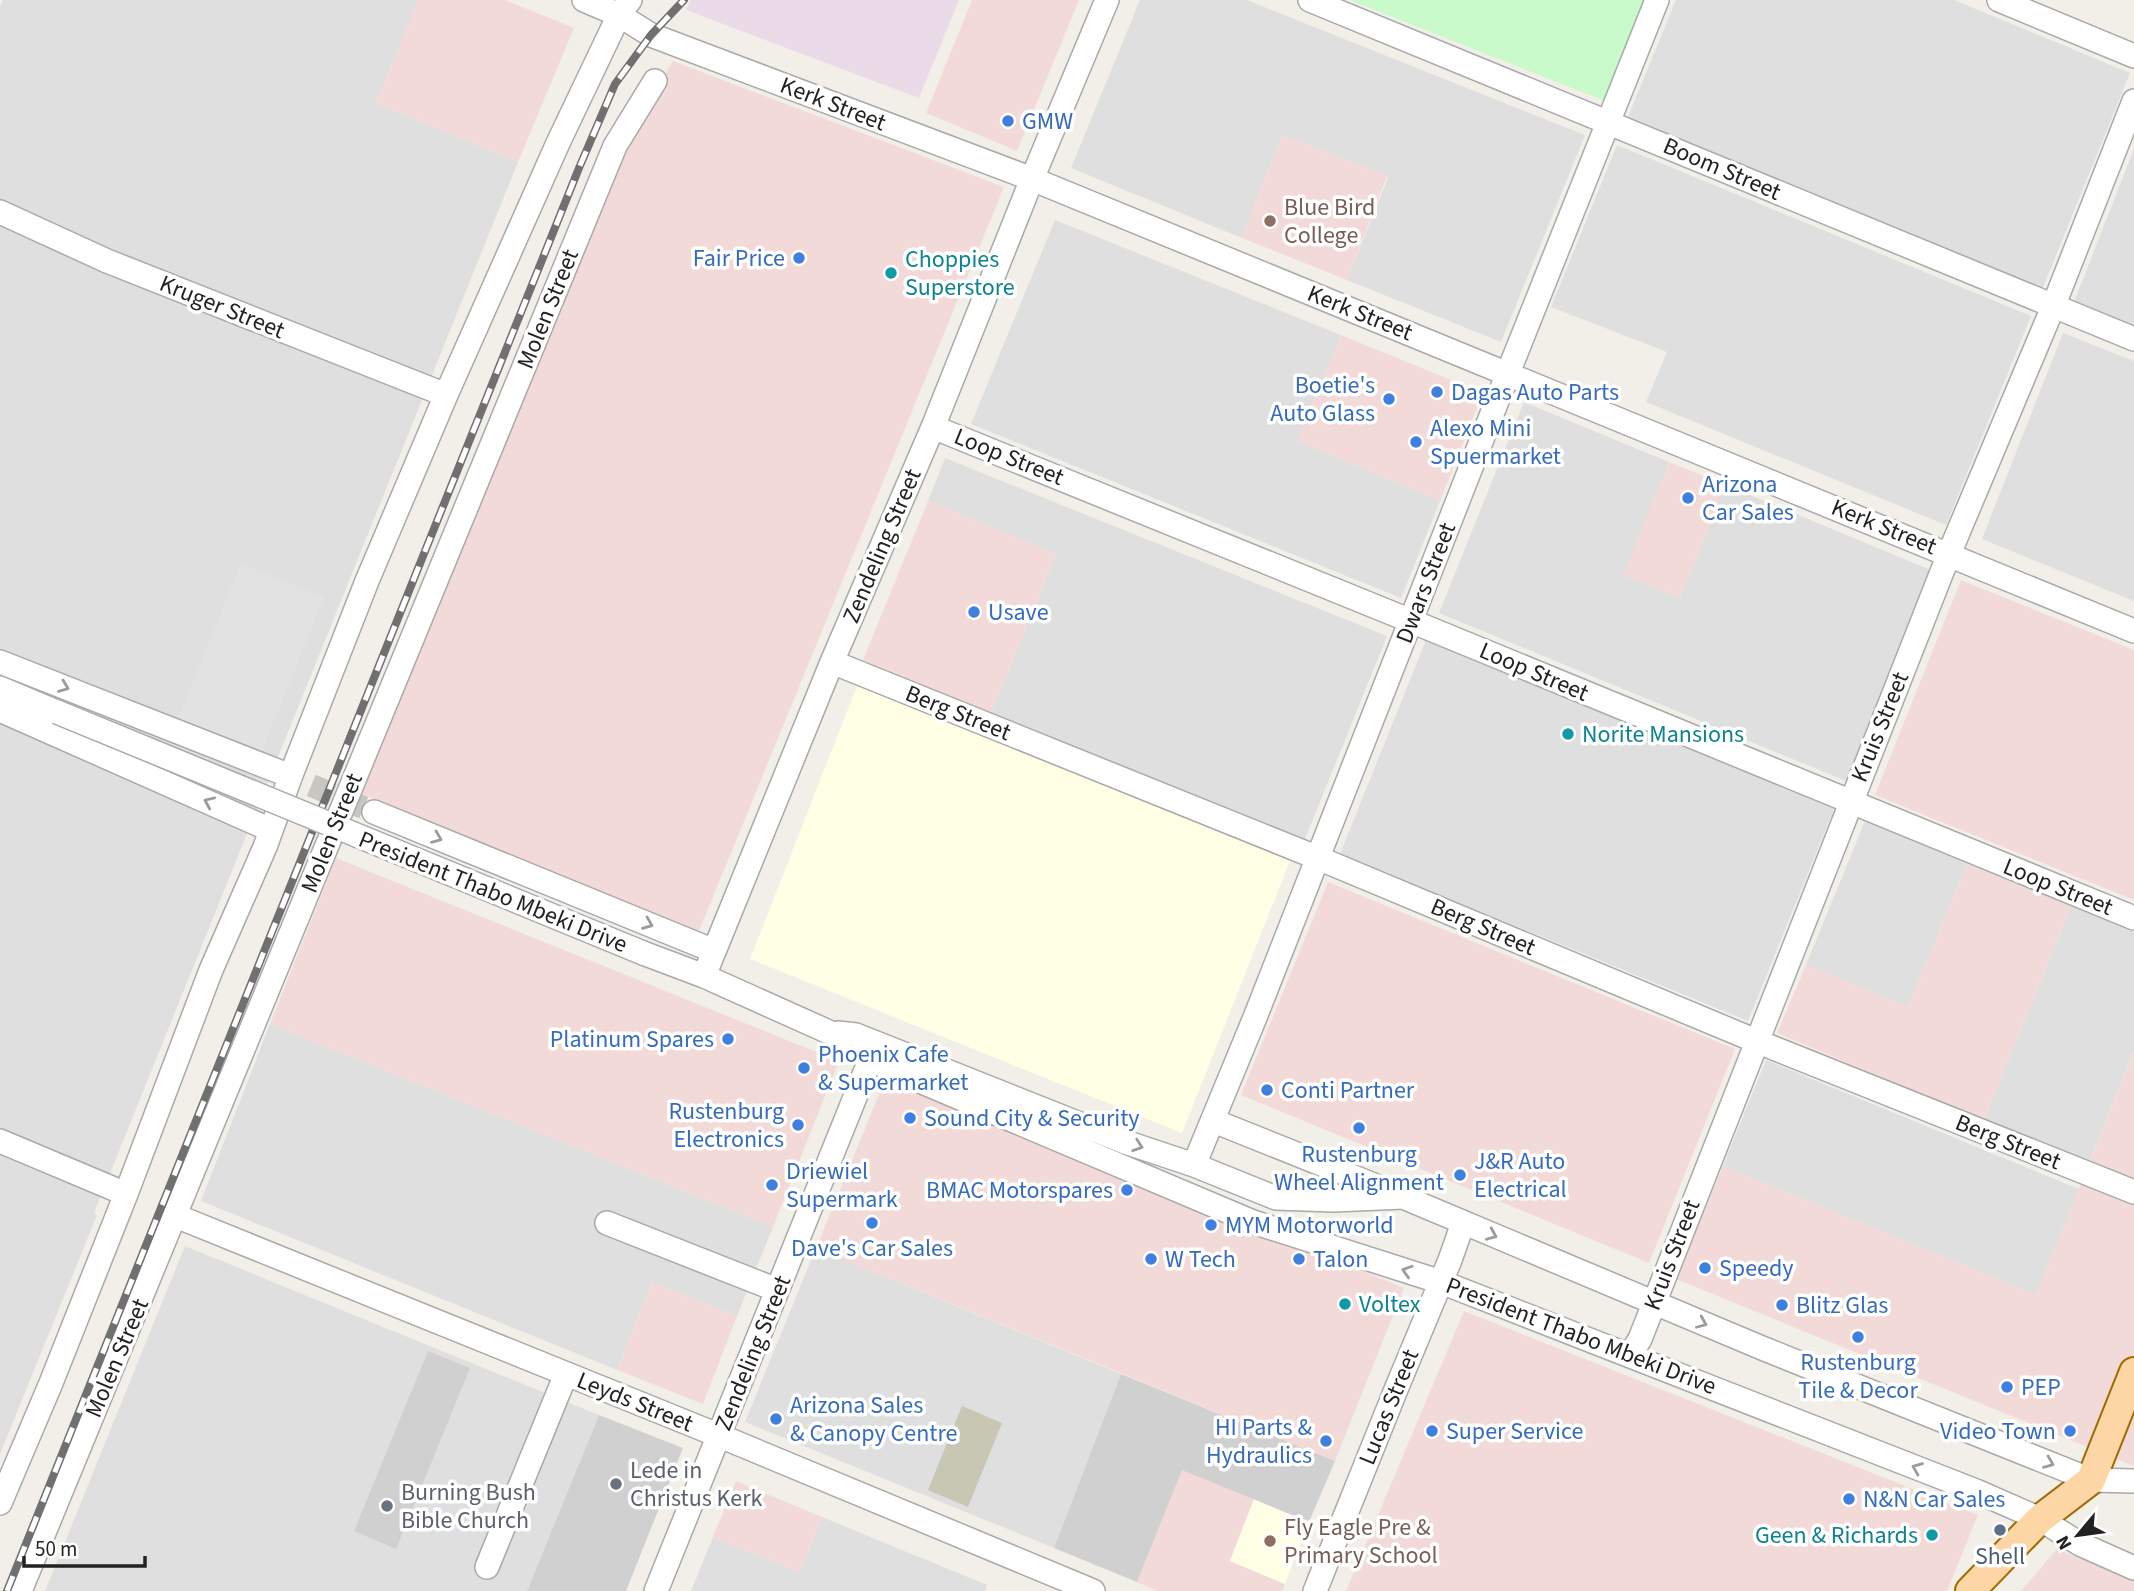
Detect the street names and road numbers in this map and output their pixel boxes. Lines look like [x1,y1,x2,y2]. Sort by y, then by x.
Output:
street label: Kerk Street [775,68,891,140]
street label: Boom Street [1658,128,1786,210]
street label: Molen Street [508,244,588,374]
street label: Kruger Street [154,266,290,348]
street label: Kerk Street [1302,276,1418,350]
street label: Loop Street [949,419,1069,495]
street label: Zendeling Street [834,463,930,629]
street label: Kerk Street [1826,490,1942,564]
street label: Dwars Street [1387,517,1465,649]
street label: Loop Street [1474,633,1594,711]
street label: Kruis Street [1842,667,1918,787]
street label: Berg Street [900,676,1016,750]
street label: Molen Street [292,768,372,898]
street label: President Thabo Mbeki Drive [353,822,633,962]
street label: Loop Street [1998,849,2118,925]
street label: Berg Street [1425,889,1541,965]
street label: Berg Street [1950,1105,2066,1179]
street label: Kruis Street [1635,1195,1709,1315]
street label: President Thabo Mbeki Drive [1441,1268,1721,1404]
street label: Zendeling Street [706,1270,800,1436]
street label: Molen Street [76,1293,158,1423]
street label: Lucas Street [1350,1344,1428,1470]
street label: Leyds Street [571,1363,699,1441]

